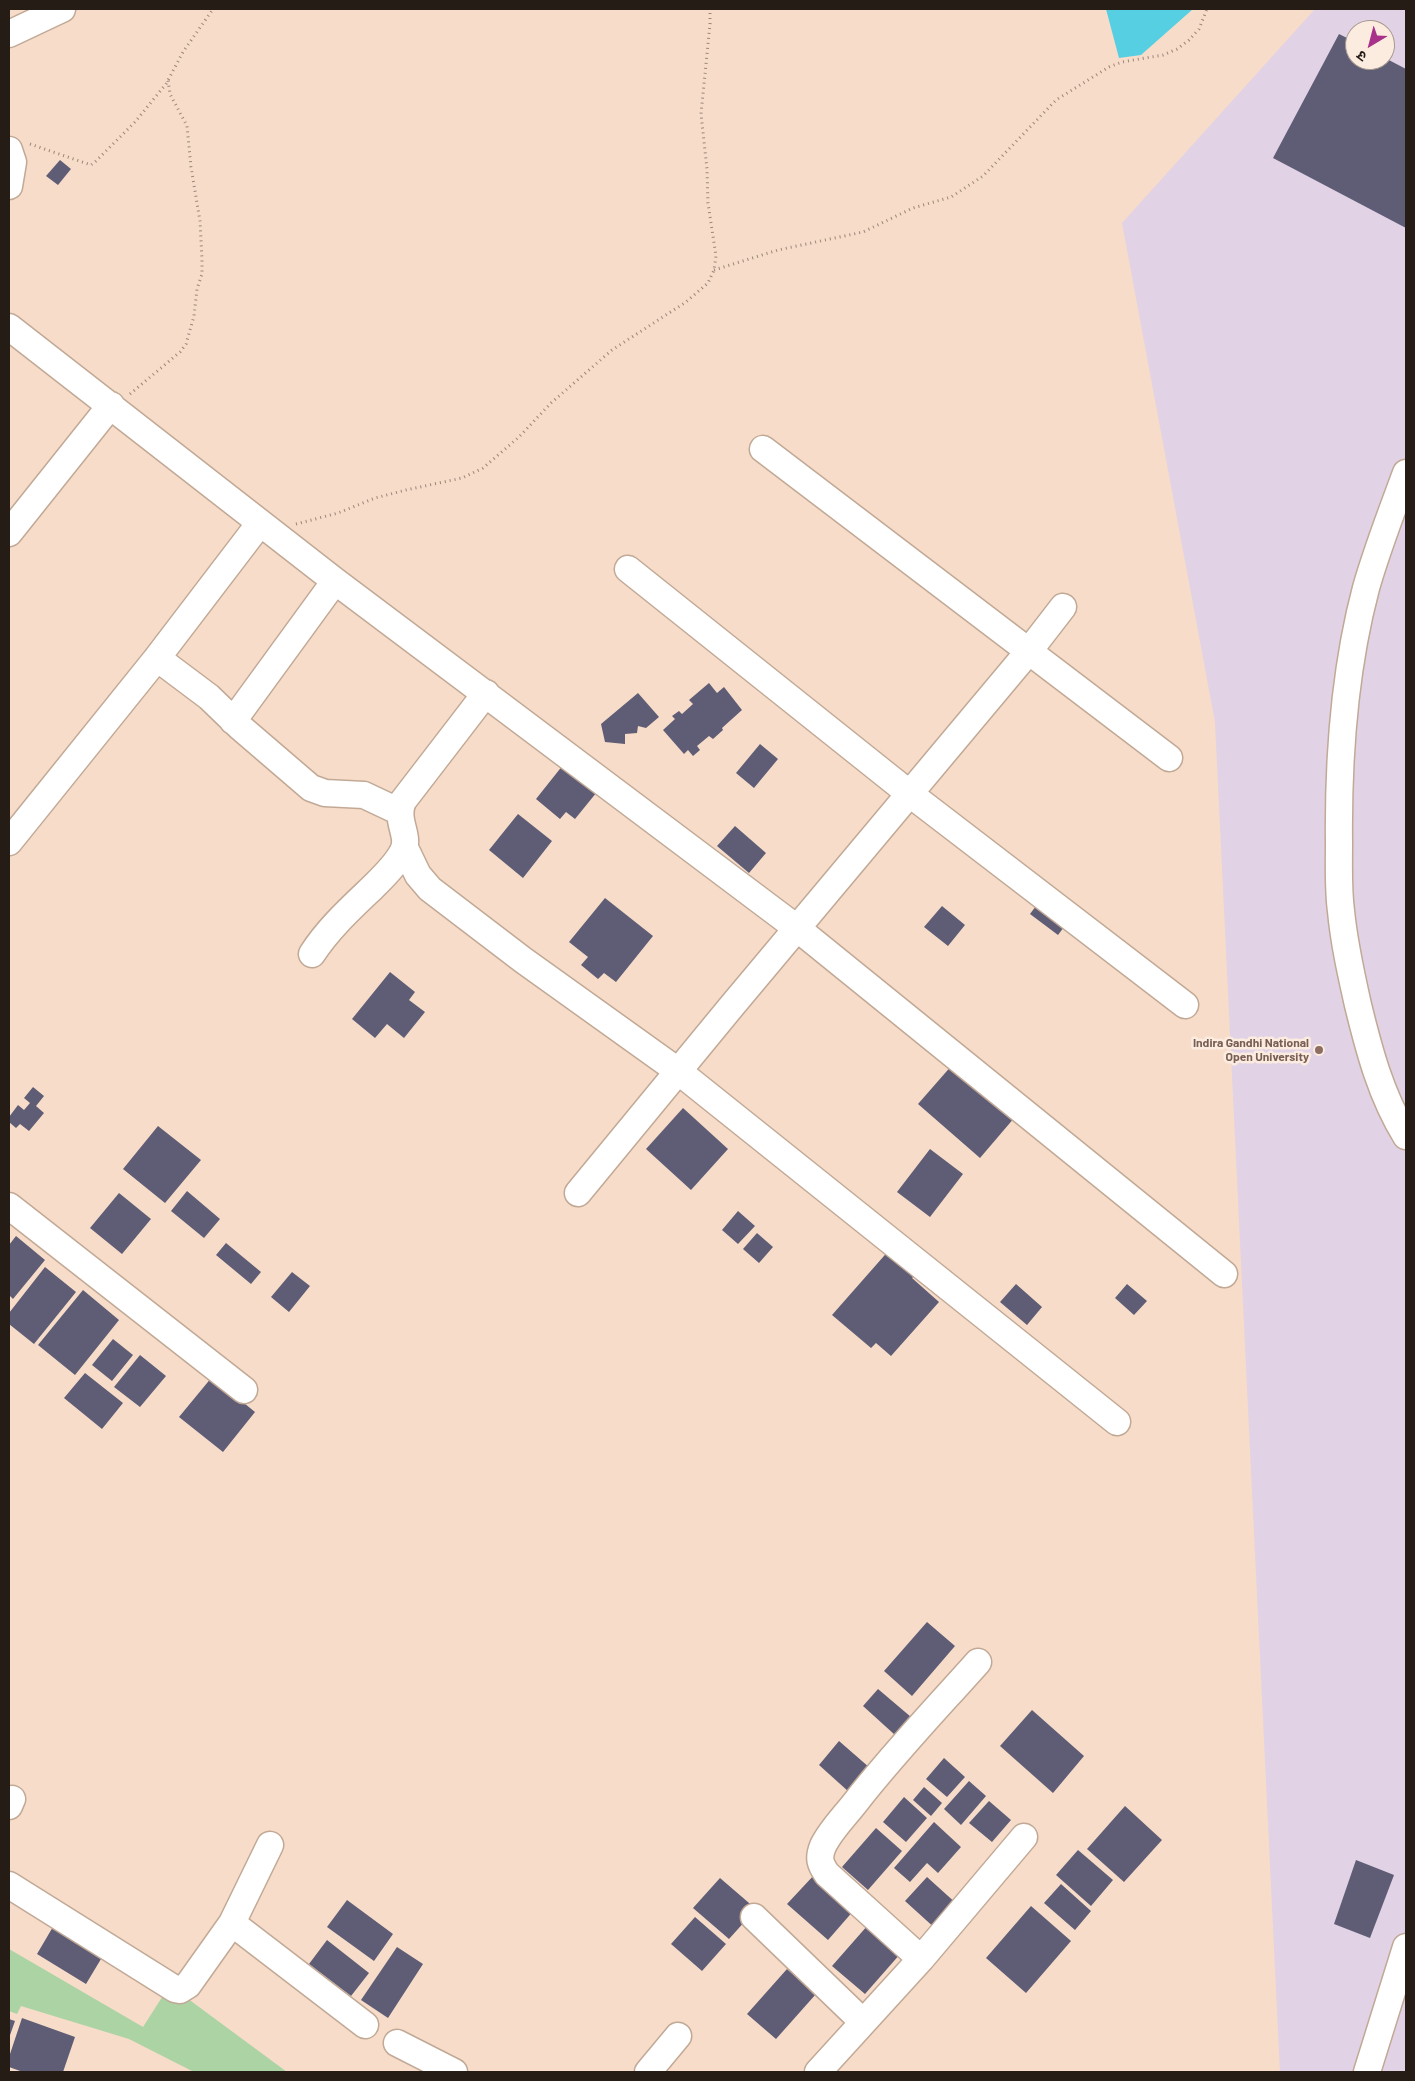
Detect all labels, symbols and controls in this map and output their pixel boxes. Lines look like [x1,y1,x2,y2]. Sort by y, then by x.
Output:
north arrow [1345,20,1395,70]
text: उ [1353,47,1370,66]
place label: Indira Gandhi National Open University [1193,1036,1309,1064]
marker: Indira Gandhi National Open University [1313,1044,1325,1056]

